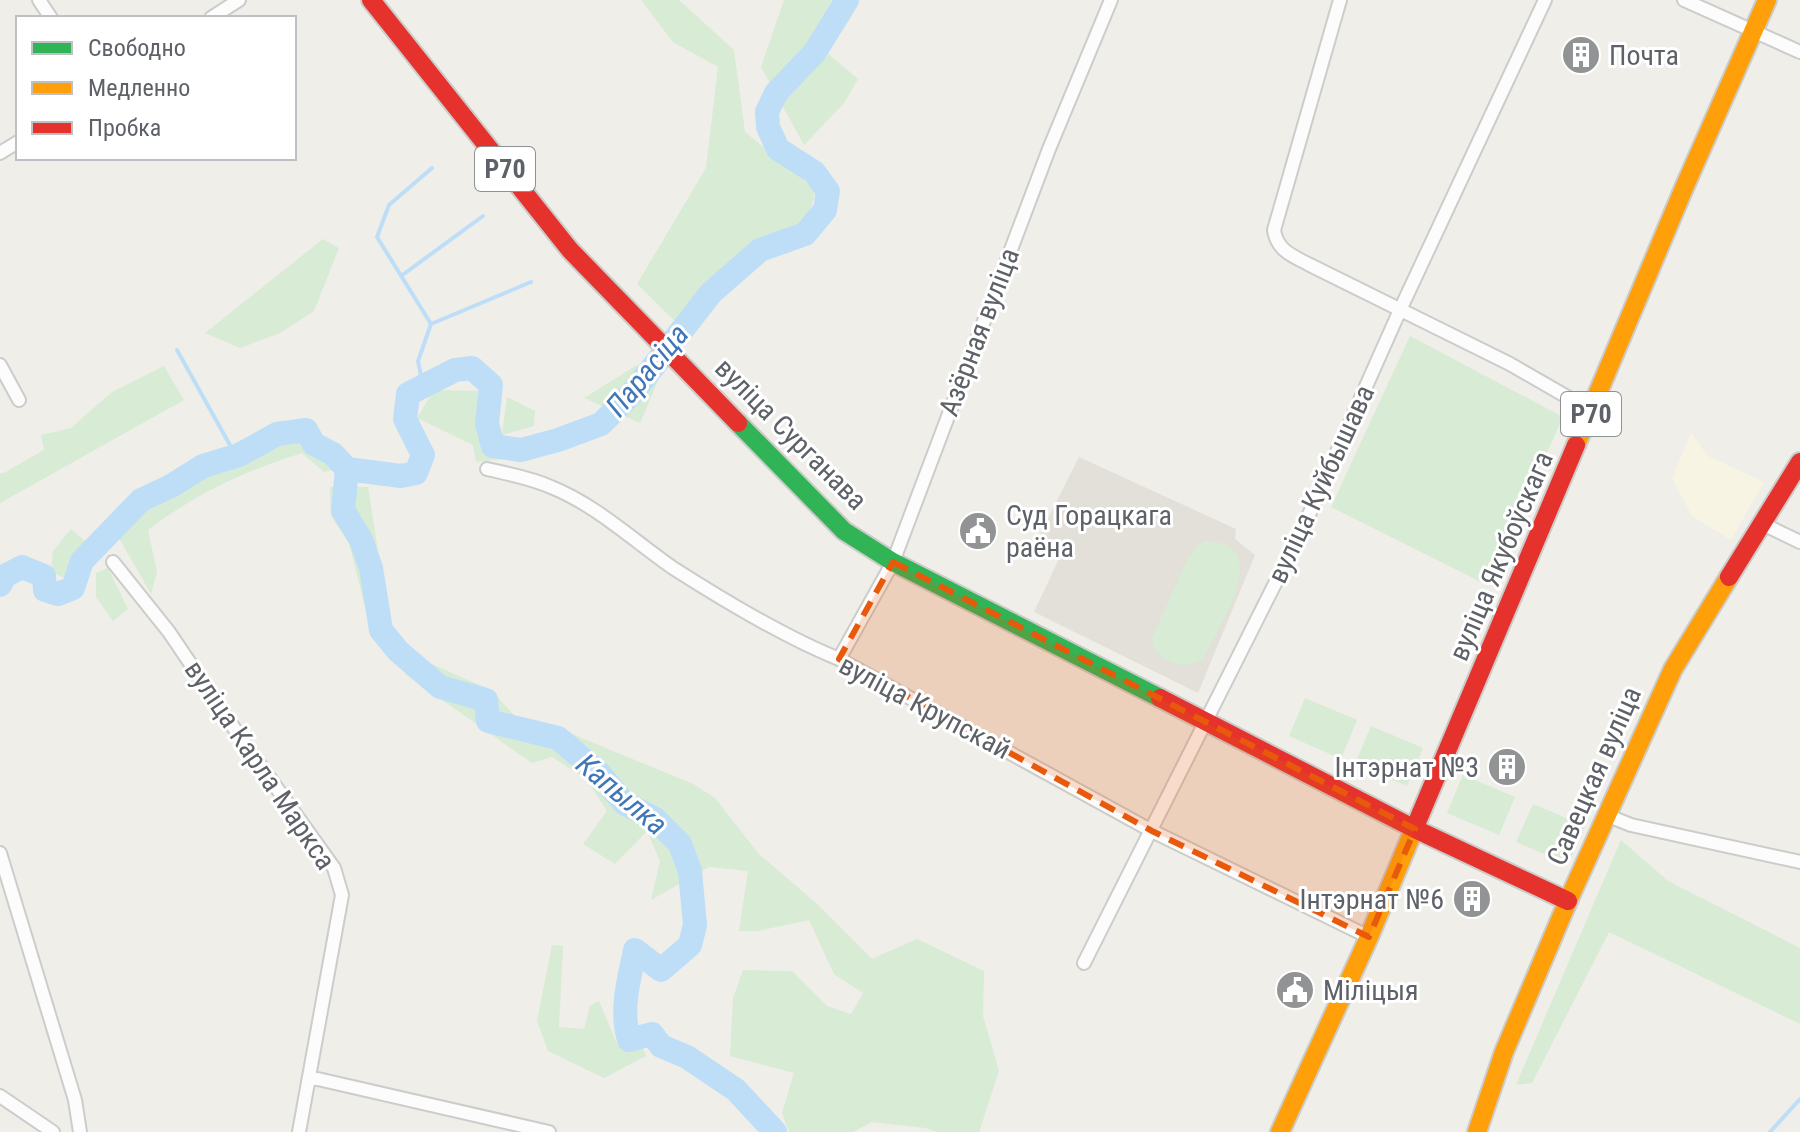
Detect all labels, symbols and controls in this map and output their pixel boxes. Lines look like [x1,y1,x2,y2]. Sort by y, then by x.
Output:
legend [16,16,296,160]
text: Свободно [88,34,186,62]
building icon: Почта [1560,34,1602,76]
place label: Почта [1609,39,1679,72]
text: Медленно [88,74,190,102]
text: Пробка [88,114,161,142]
road number: Р70 [475,147,535,191]
street label: Азёрная вуліца [932,243,1026,421]
water label: Парасіца [598,317,696,423]
street label: вуліца Сурганава [708,351,874,517]
street label: вуліца Куйбышава [1261,380,1381,588]
road number: Р70 [1561,392,1621,436]
street label: вуліца Якубоўскага [1442,447,1560,665]
place label: Суд Горацкага раёна [1006,499,1172,564]
public building icon: Суд Горацкага раёна [957,510,999,552]
street label: вуліца Крупскай [834,648,1016,766]
street label: вуліца Карла Маркса [178,654,342,876]
street label: Савецкая вуліца [1540,682,1648,870]
water label: Капылка [569,746,675,842]
building icon: Інтэрнат №3 [1486,746,1528,788]
place label: Інтэрнат №3 [1334,751,1479,784]
building icon: Інтэрнат №6 [1451,878,1493,920]
place label: Інтэрнат №6 [1299,883,1444,916]
public building icon: Міліцыя [1274,969,1316,1011]
place label: Міліцыя [1323,974,1419,1007]

